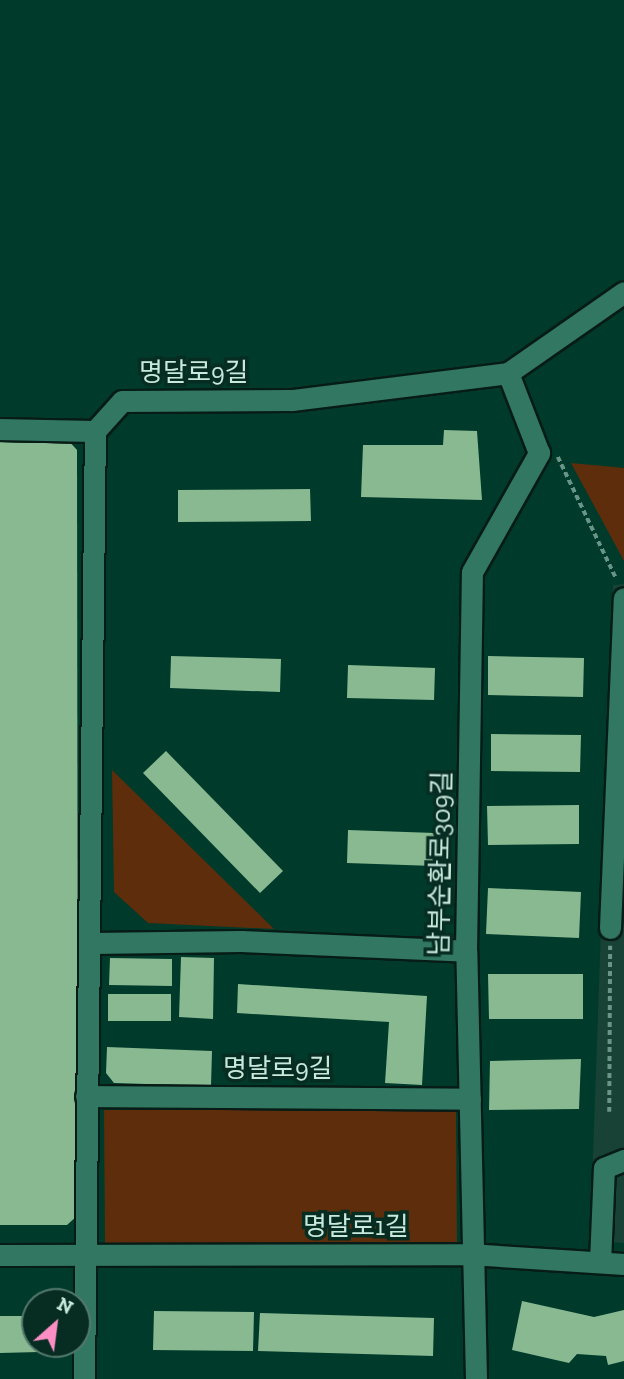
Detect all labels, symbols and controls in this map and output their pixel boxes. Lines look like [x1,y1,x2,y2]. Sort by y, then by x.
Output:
street label: 명달로9길 [139,357,249,389]
street label: 남부순환로309길 [424,770,458,956]
street label: 명달로9길 [223,1053,333,1085]
street label: 명달로1길 [303,1211,409,1243]
north arrow [21,1288,91,1358]
text: N [53,1292,77,1319]

